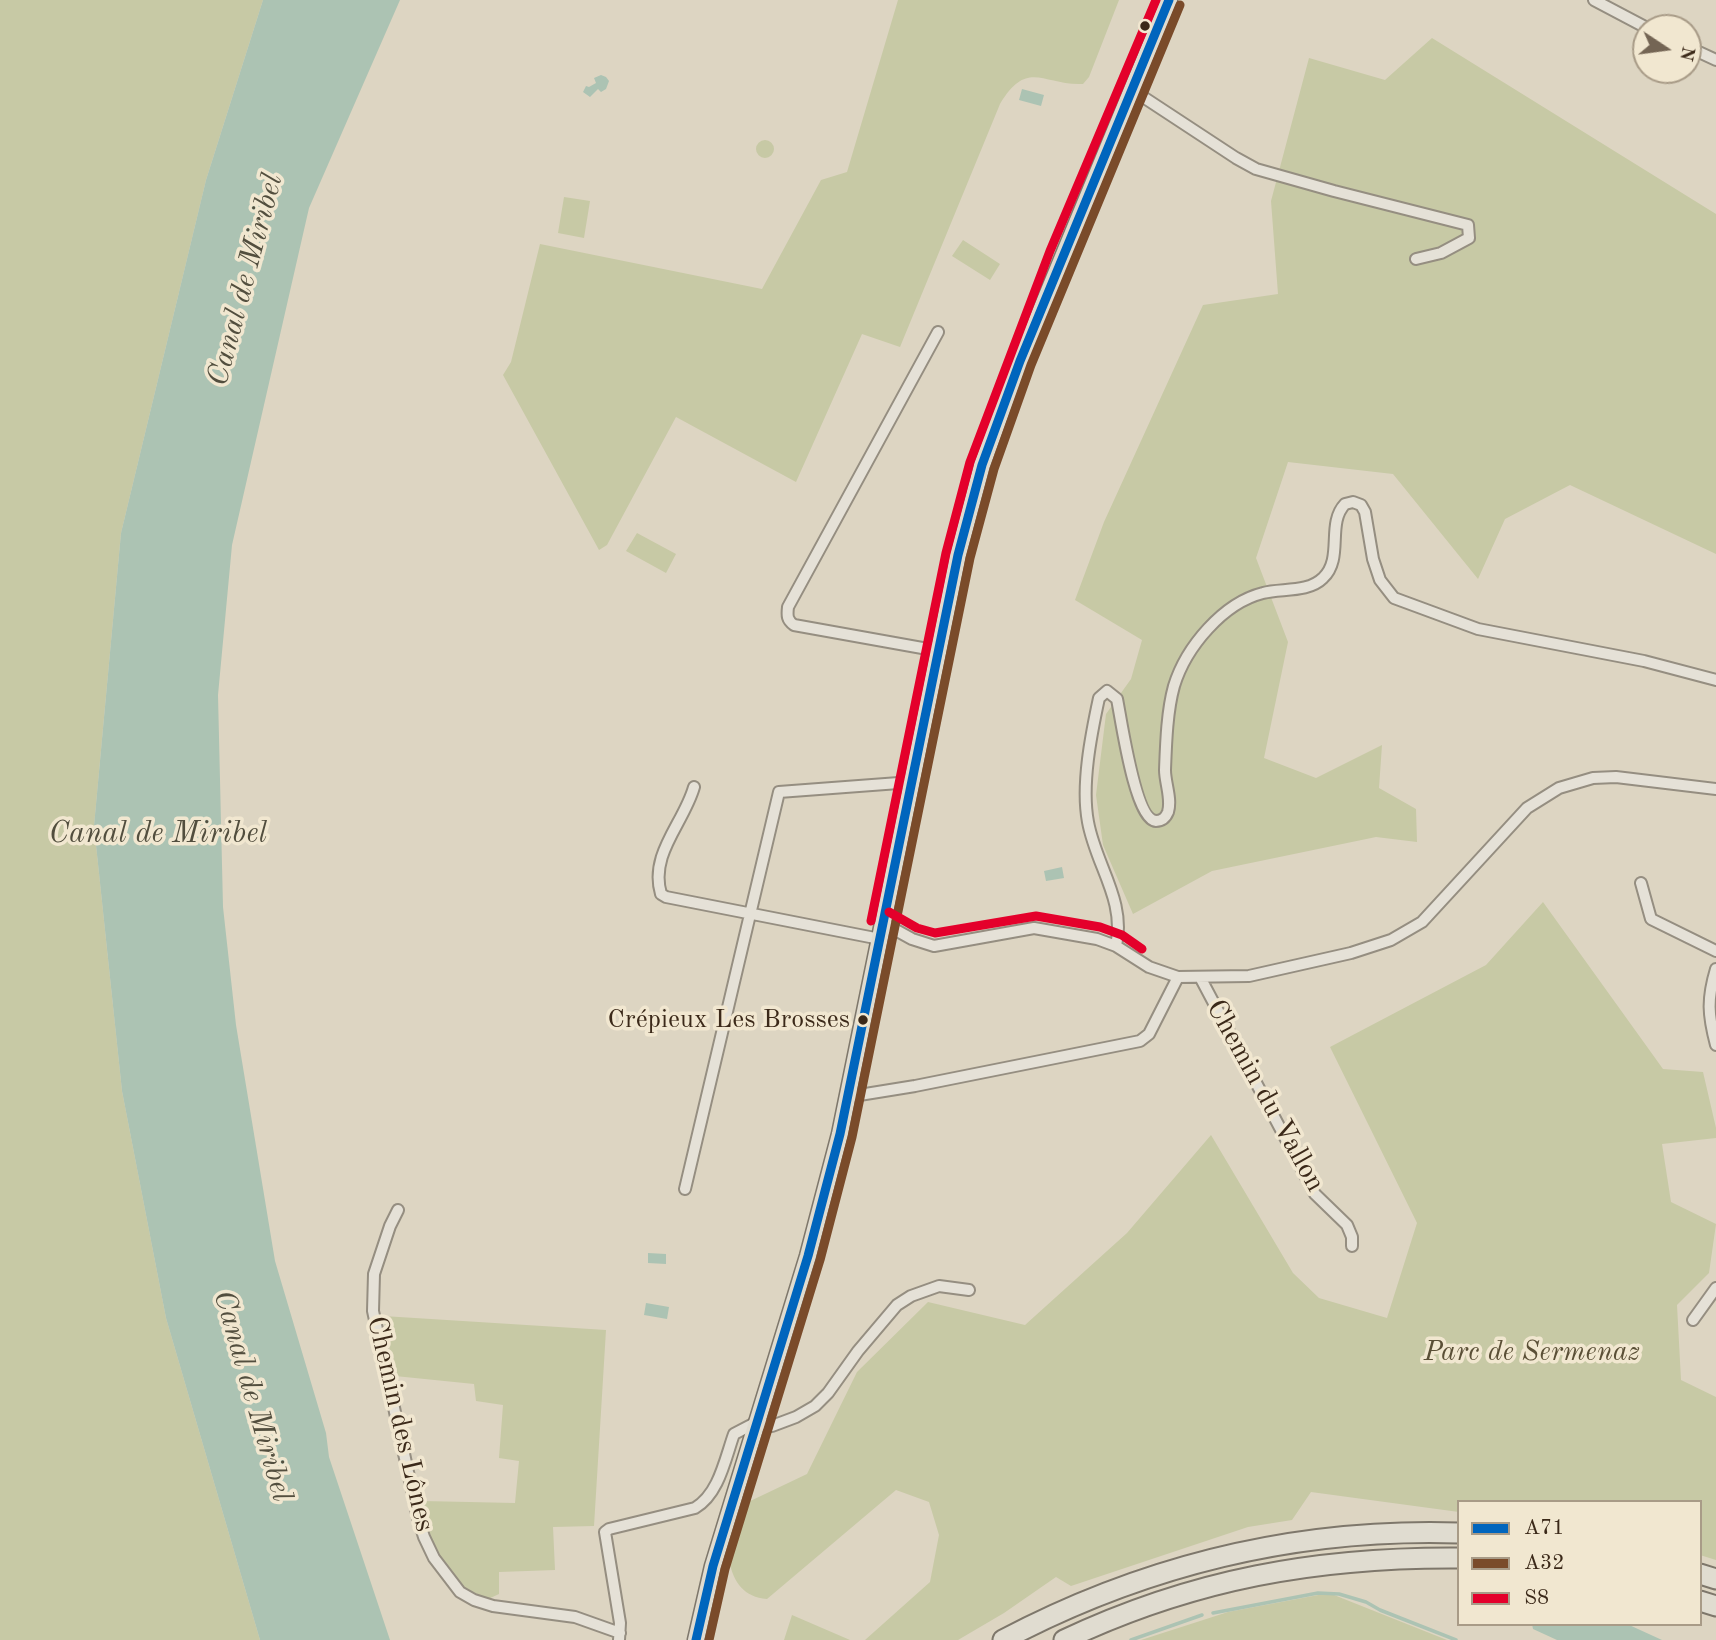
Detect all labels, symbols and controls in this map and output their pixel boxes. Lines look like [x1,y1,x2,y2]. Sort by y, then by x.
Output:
north arrow [1632,14,1702,84]
unlabelled marker [1138,19,1152,33]
text: N [1675,44,1697,63]
water label: Canal de Miribel [200,170,292,390]
water label: Canal de Miribel [49,816,267,852]
street label: Chemin du Vallon [1198,994,1332,1198]
place label: Crépieux Les Brosses [608,1004,850,1036]
marker: Crépieux Les Brosses [856,1013,870,1027]
water label: Canal de Miribel [205,1286,299,1506]
street label: Chemin des Lônes [359,1313,441,1535]
park label: Parc de Sermenaz [1424,1336,1640,1370]
legend [1457,1500,1702,1626]
text: A71 [1524,1518,1564,1539]
text: A32 [1524,1553,1564,1574]
text: S8 [1524,1588,1549,1609]

